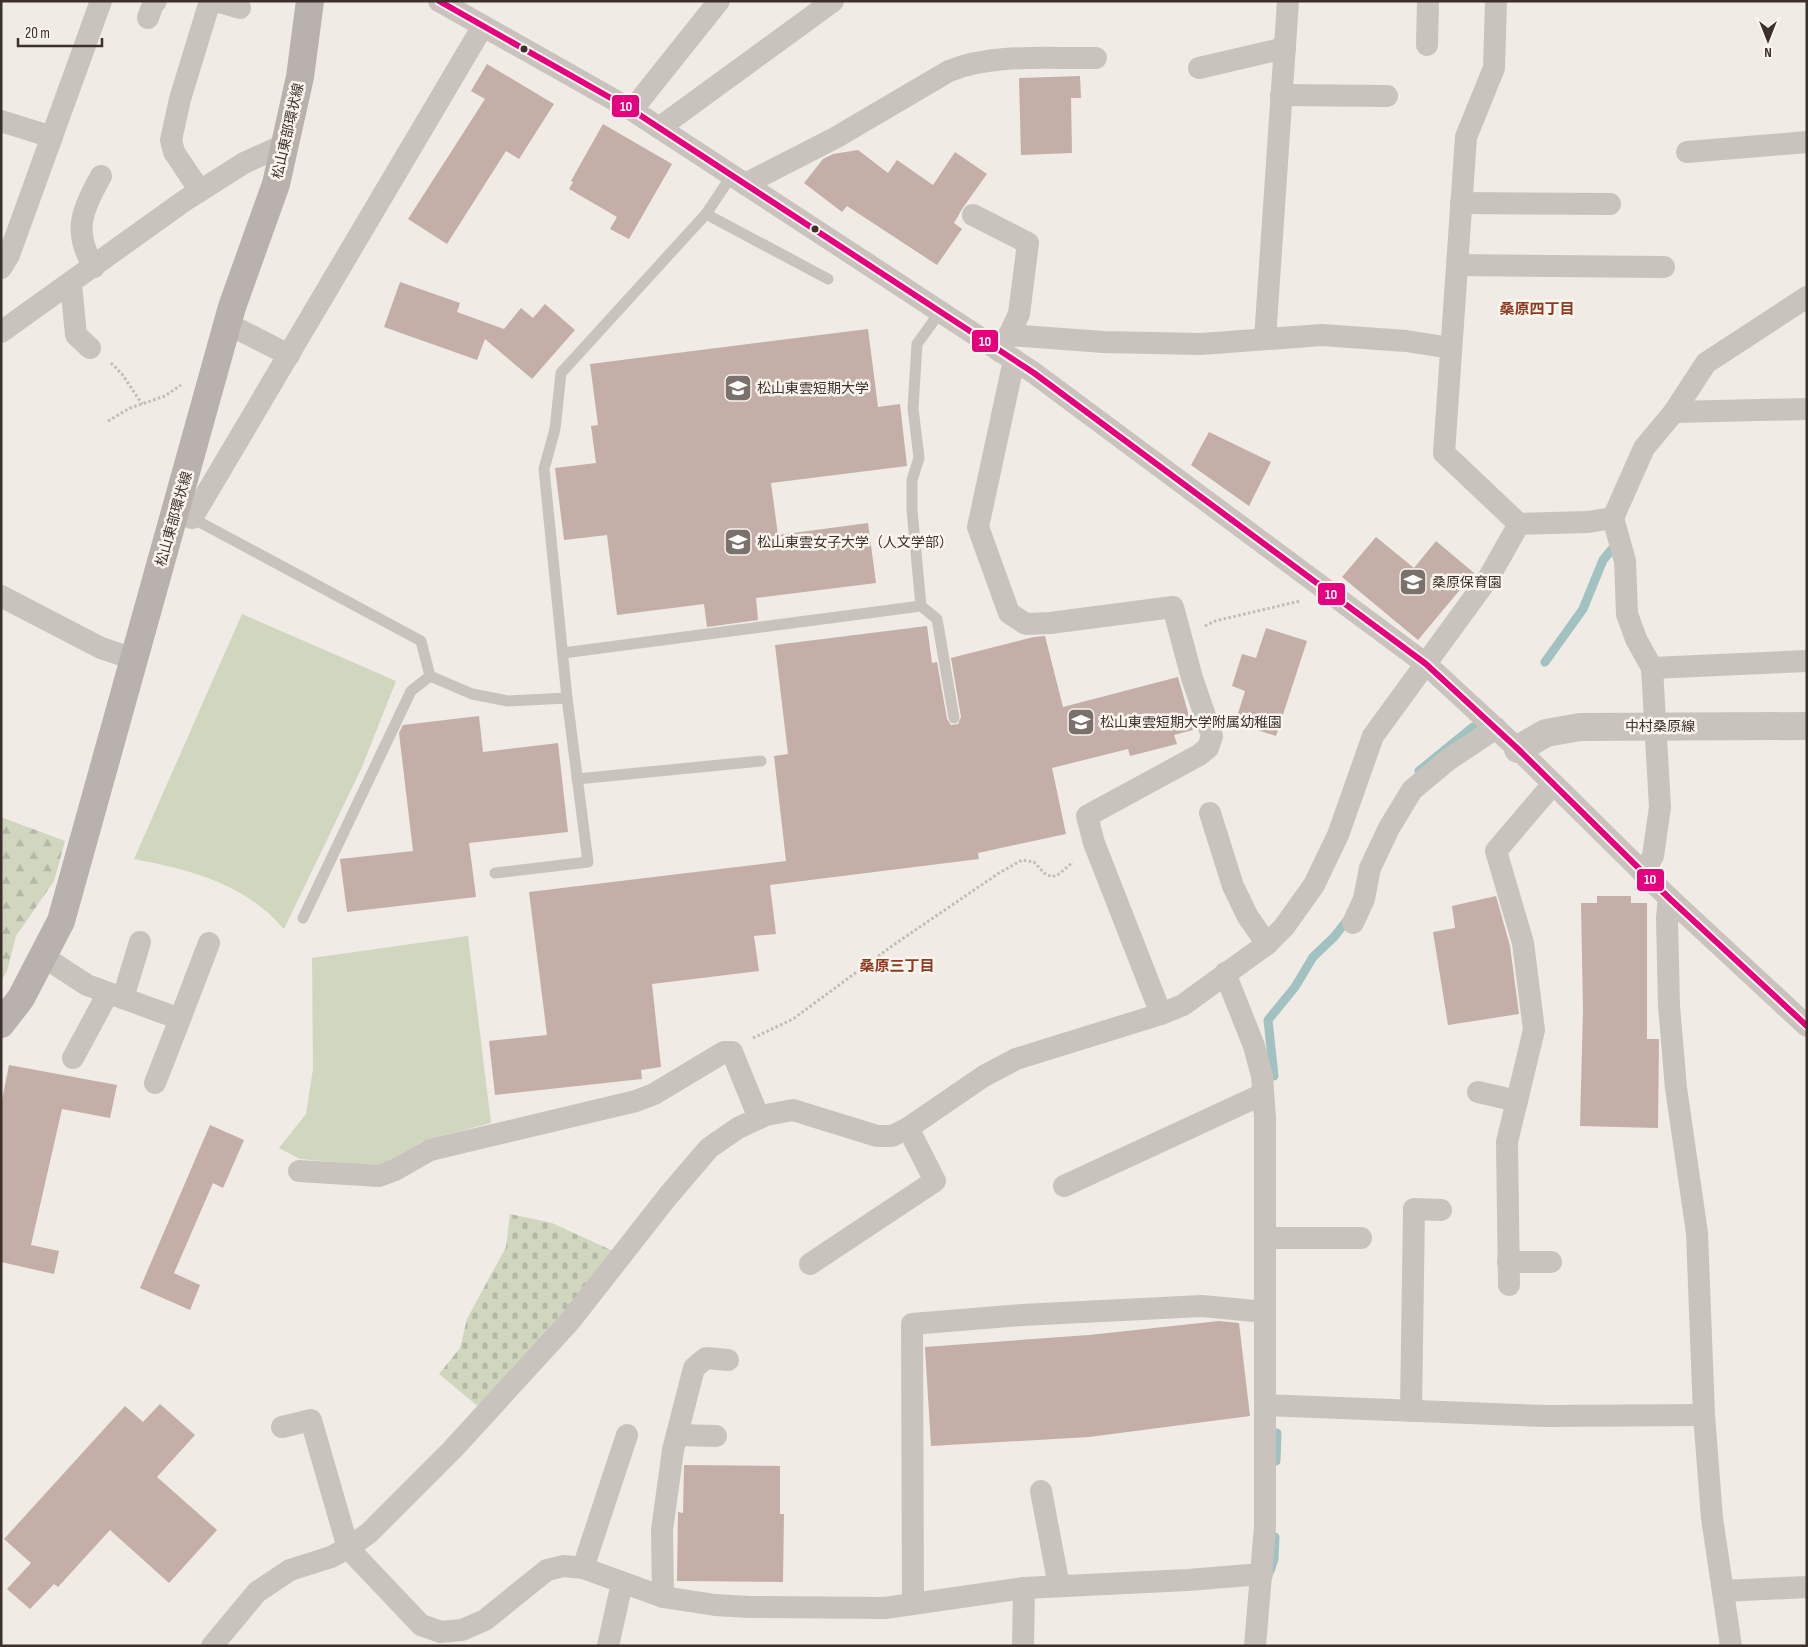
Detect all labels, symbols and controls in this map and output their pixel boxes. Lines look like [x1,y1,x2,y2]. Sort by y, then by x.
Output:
scale bar [18,15,101,47]
north arrow [1743,15,1793,65]
text: 20 m [25,24,50,43]
unlabelled marker [519,44,529,54]
text: N [1764,44,1772,61]
street label: 松山東部環状線 [269,81,307,181]
line badge: 10 [611,94,640,118]
text: 10 [620,98,632,115]
unlabelled marker [810,224,820,234]
district label: 桑原四丁目 [1499,300,1575,319]
line badge: 10 [971,329,999,353]
text: 10 [979,333,991,350]
school or university icon: 松山東雲短期大学 [723,373,753,403]
place label: 松山東雲短期大学 [757,380,869,397]
street label: 松山東部環状線 [152,470,196,568]
school or university icon: 松山東雲女子大学（人文学部） [723,527,753,557]
place label: 松山東雲女子大学（人文学部） [757,534,953,551]
school or university icon: 桑原保育園 [1398,567,1428,597]
place label: 桑原保育園 [1432,574,1502,591]
line badge: 10 [1317,582,1346,606]
text: 10 [1325,586,1337,603]
school or university icon: 松山東雲短期大学附属幼稚園 [1066,707,1096,737]
place label: 松山東雲短期大学附属幼稚園 [1100,714,1282,731]
street label: 中村桑原線 [1625,718,1695,735]
line badge: 10 [1636,868,1665,892]
text: 10 [1644,871,1656,888]
district label: 桑原三丁目 [859,957,935,976]

